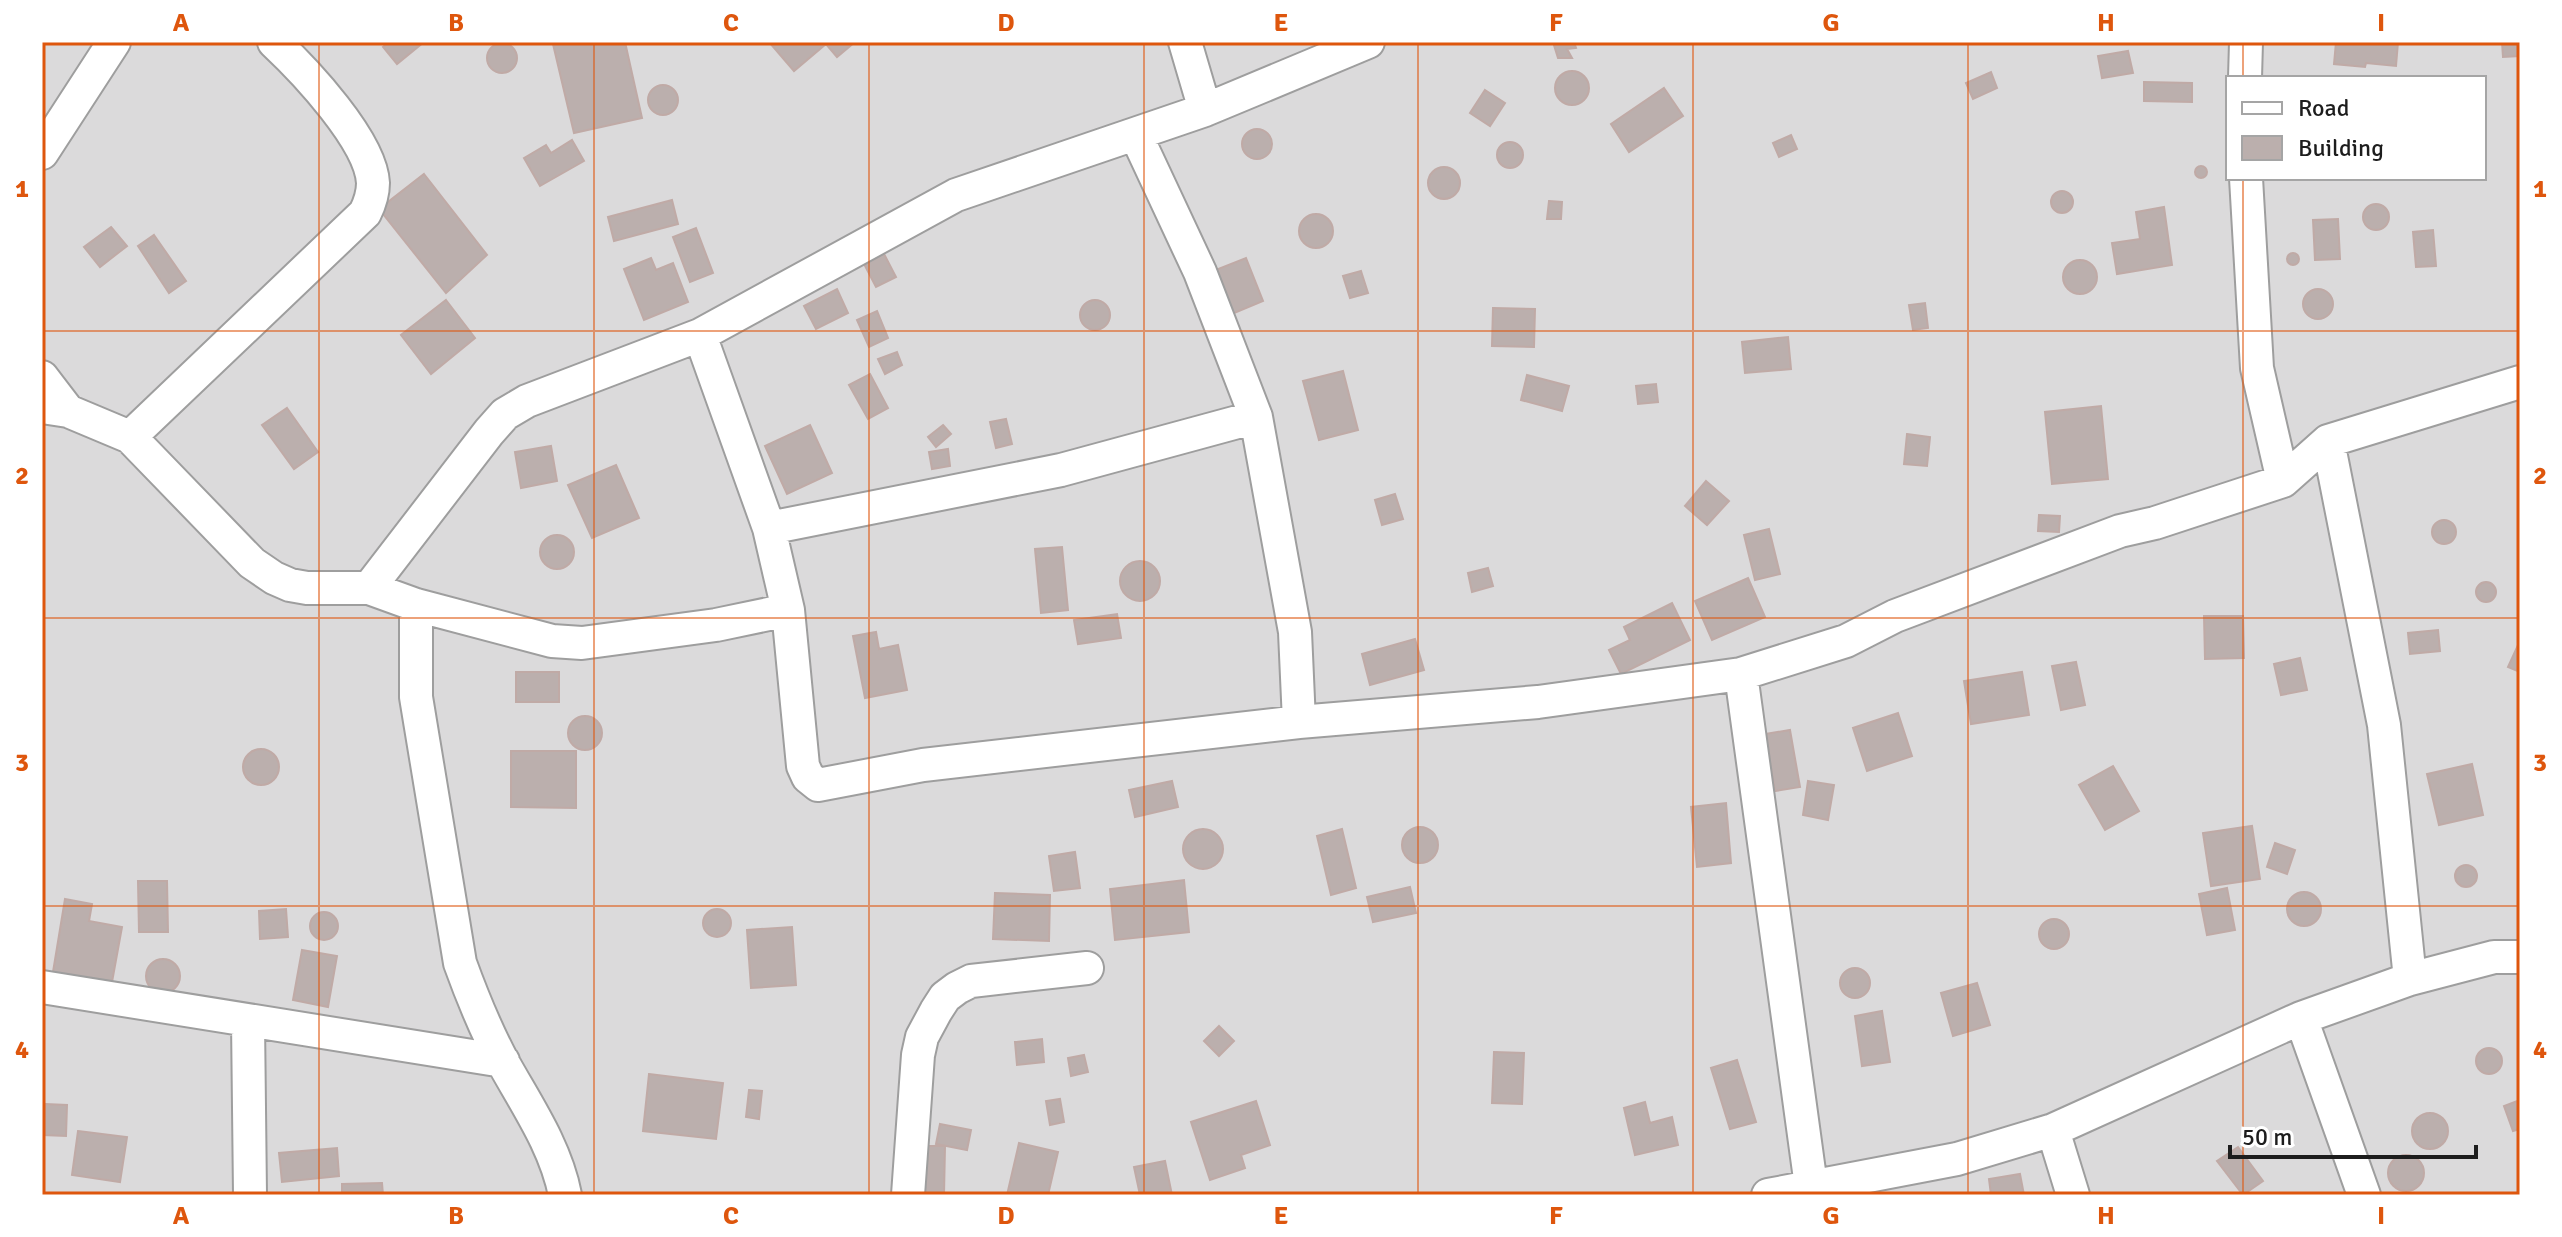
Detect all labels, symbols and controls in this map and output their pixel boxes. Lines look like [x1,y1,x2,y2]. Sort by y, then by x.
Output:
text: A [173,7,190,39]
text: B [448,7,464,39]
text: C [723,7,739,39]
text: D [997,7,1015,39]
text: E [1274,7,1288,39]
text: F [1549,7,1563,39]
text: G [1822,7,1840,39]
text: H [2097,7,2115,39]
text: I [2377,7,2385,39]
legend [2226,76,2486,180]
text: Road [2298,93,2349,123]
text: Building [2298,133,2384,163]
text: 1 [15,173,29,205]
text: 1 [2533,173,2547,205]
text: 2 [15,460,29,492]
text: 2 [2533,460,2547,492]
text: 3 [15,747,29,779]
text: 3 [2533,747,2547,779]
text: 4 [15,1034,29,1066]
text: 4 [2533,1034,2547,1066]
scale bar [2230,1109,2476,1159]
text: 50 m [2242,1122,2292,1152]
text: A [173,1200,190,1232]
text: B [448,1200,464,1232]
text: C [723,1200,739,1232]
text: D [997,1200,1015,1232]
text: E [1274,1200,1288,1232]
text: F [1549,1200,1563,1232]
text: G [1822,1200,1840,1232]
text: H [2097,1200,2115,1232]
text: I [2377,1200,2385,1232]

